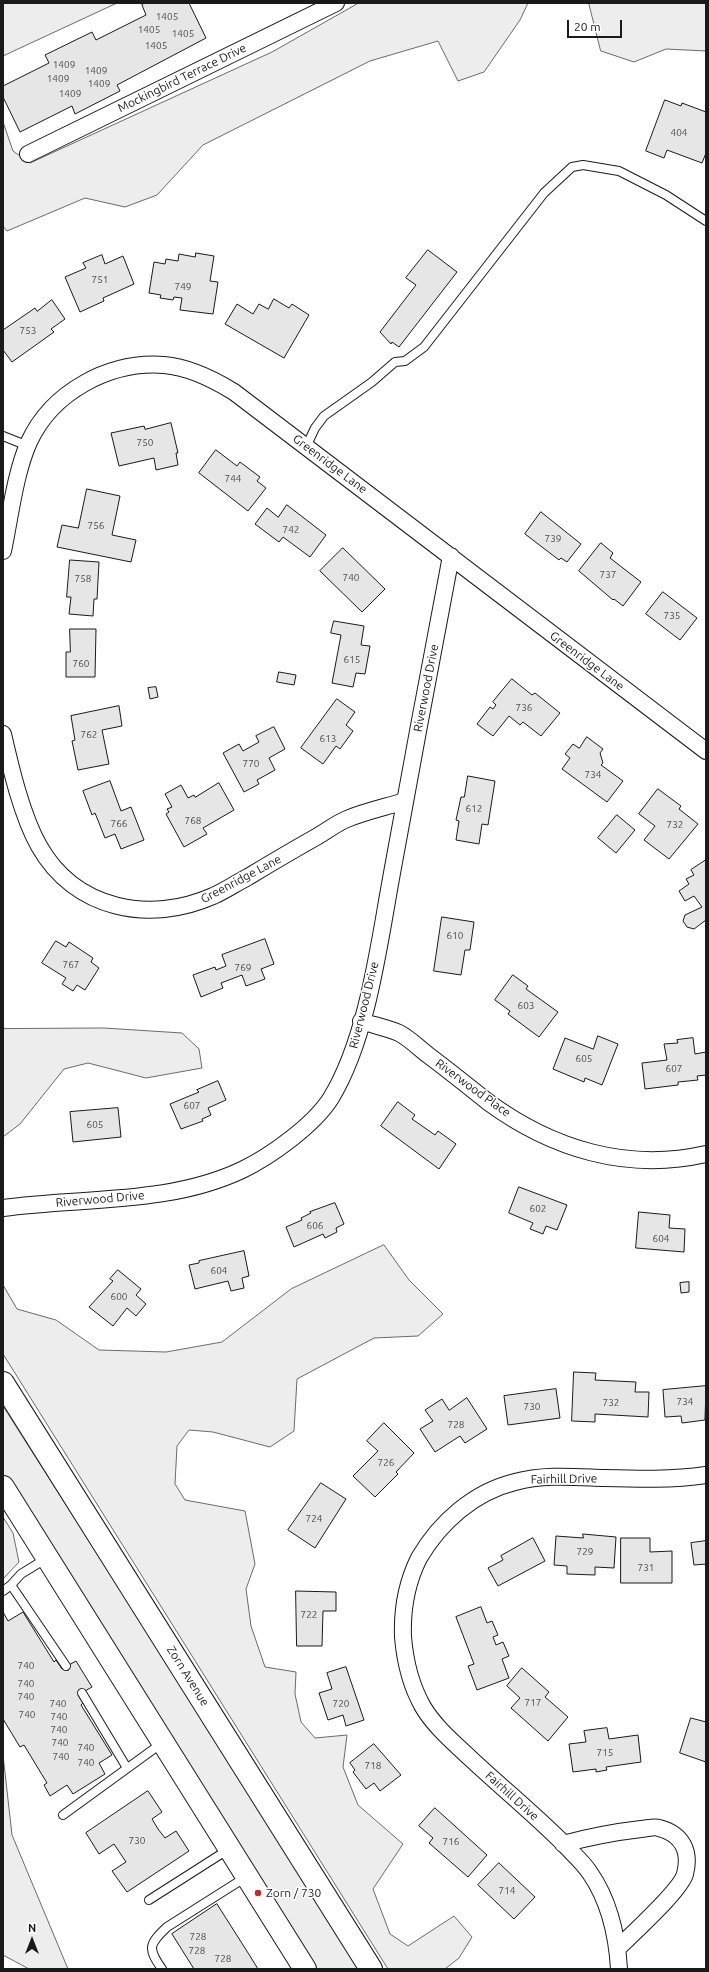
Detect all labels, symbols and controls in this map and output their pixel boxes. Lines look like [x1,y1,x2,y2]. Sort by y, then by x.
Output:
house number: 1405 [156,11,178,23]
scale bar [569,12,624,38]
text: 20 m [574,20,601,33]
house number: 1405 [138,24,160,36]
house number: 1405 [172,28,194,40]
house number: 1405 [145,40,167,52]
street label: Mockingbird Terrace Drive [115,41,249,115]
house number: 1409 [53,59,75,71]
house number: 1409 [85,65,107,77]
house number: 1409 [47,73,69,85]
house number: 1409 [88,78,110,90]
house number: 1409 [59,88,81,100]
house number: 404 [671,127,687,139]
house number: 751 [92,274,108,286]
house number: 749 [175,281,191,293]
house number: 753 [20,325,36,337]
street label: Greenridge Lane [290,431,370,497]
house number: 750 [137,437,153,449]
house number: 744 [225,473,241,485]
house number: 756 [88,520,104,532]
house number: 742 [283,524,299,536]
house number: 739 [545,533,561,545]
house number: 737 [600,569,616,581]
house number: 740 [343,572,359,584]
house number: 758 [75,573,91,585]
house number: 735 [664,610,680,622]
street label: Greenridge Lane [547,628,627,694]
street label: Riverwood Drive [410,643,442,733]
house number: 615 [344,654,360,666]
house number: 760 [73,658,89,670]
house number: 736 [516,702,532,714]
house number: 762 [81,729,97,741]
house number: 613 [320,733,336,745]
house number: 770 [243,758,259,770]
house number: 734 [585,769,601,781]
house number: 612 [466,803,482,815]
house number: 768 [185,815,201,827]
house number: 766 [111,818,127,830]
house number: 732 [667,819,683,831]
street label: Greenridge Lane [198,852,284,906]
house number: 610 [447,930,463,942]
house number: 767 [63,959,79,971]
street label: Riverwood Drive [346,960,382,1050]
house number: 769 [235,962,251,974]
house number: 603 [518,1000,534,1012]
house number: 605 [576,1053,592,1065]
street label: Riverwood Place [433,1056,513,1120]
house number: 607 [666,1063,682,1075]
house number: 607 [184,1100,200,1112]
house number: 605 [87,1119,103,1131]
street label: Riverwood Drive [55,1188,145,1210]
house number: 602 [530,1203,546,1215]
house number: 606 [307,1220,323,1232]
house number: 604 [653,1233,669,1245]
house number: 604 [211,1265,227,1277]
house number: 600 [111,1291,127,1303]
house number: 734 [677,1396,693,1408]
house number: 732 [603,1397,619,1409]
house number: 730 [524,1401,540,1413]
house number: 728 [448,1419,464,1431]
house number: 726 [378,1457,394,1469]
street label: Fairhill Drive [531,1471,597,1487]
house number: 724 [306,1513,322,1525]
house number: 729 [577,1546,593,1558]
house number: 731 [638,1562,654,1574]
house number: 722 [301,1609,317,1621]
street label: Zorn Avenue [164,1643,212,1709]
house number: 740 [18,1660,34,1672]
house number: 740 [18,1678,34,1690]
house number: 740 [18,1691,34,1703]
house number: 717 [525,1697,541,1709]
house number: 740 [50,1698,66,1710]
house number: 720 [333,1698,349,1710]
house number: 740 [19,1709,35,1721]
house number: 740 [51,1711,67,1723]
house number: 740 [51,1724,67,1736]
house number: 740 [52,1737,68,1749]
house number: 740 [78,1742,94,1754]
house number: 715 [597,1747,613,1759]
house number: 740 [53,1751,69,1763]
house number: 740 [78,1757,94,1769]
house number: 718 [365,1760,381,1772]
street label: Fairhill Drive [482,1768,542,1824]
house number: 730 [129,1835,145,1847]
house number: 716 [443,1836,459,1848]
house number: 714 [499,1885,515,1897]
place label: Zorn / 730 [266,1886,321,1900]
marker: Zorn / 730 [253,1888,263,1898]
north arrow [12,1920,52,1960]
text: N [28,1922,36,1934]
house number: 728 [190,1931,206,1943]
house number: 728 [189,1945,205,1957]
house number: 728 [215,1953,231,1965]

